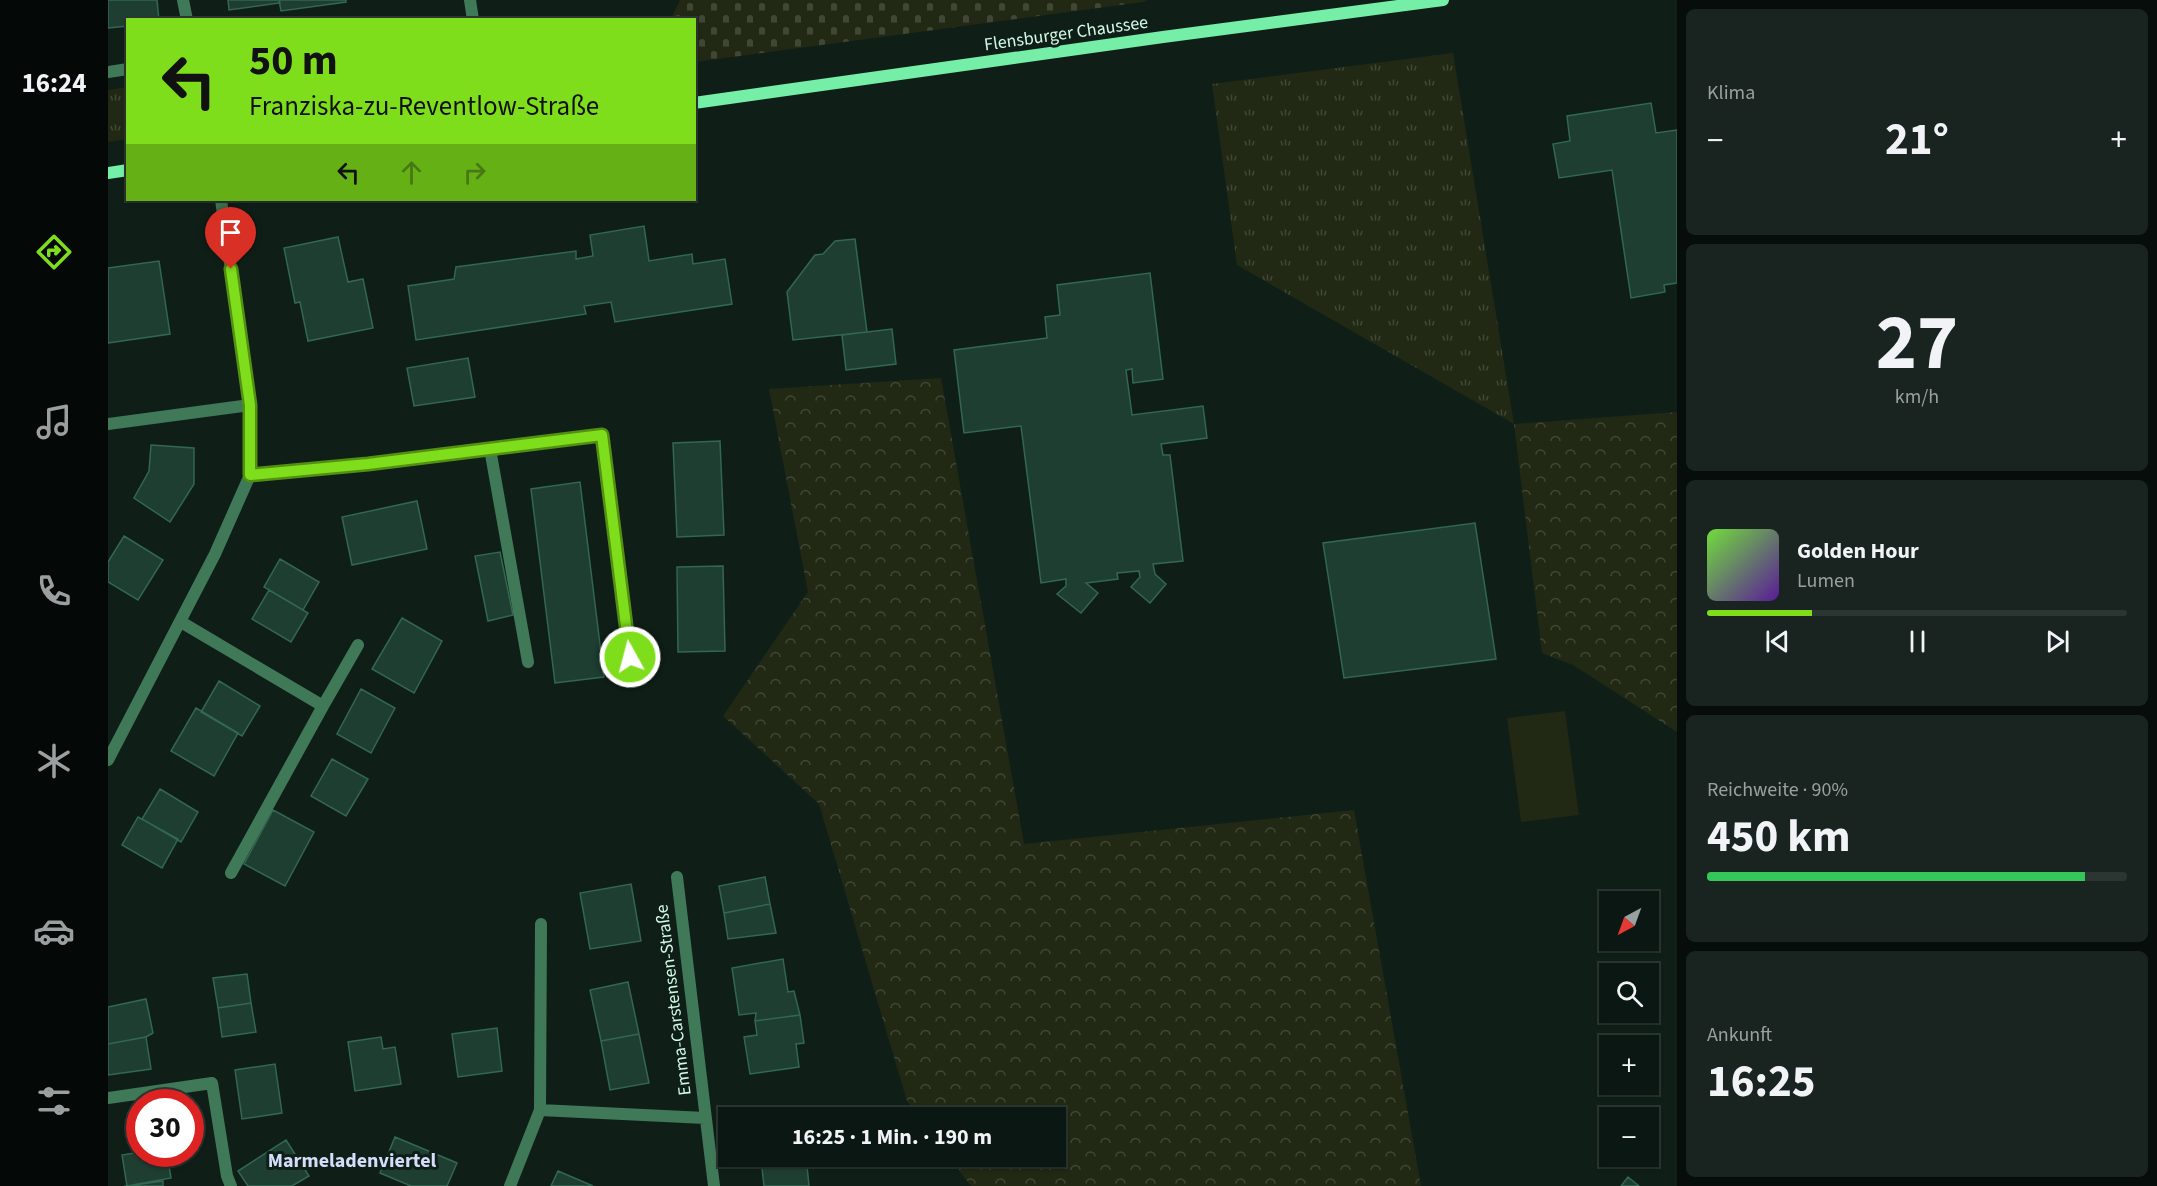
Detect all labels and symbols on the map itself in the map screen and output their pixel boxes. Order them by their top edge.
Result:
street label: Flensburger Chaussee [983,10,1150,57]
pin [205,207,256,269]
position arrow [598,625,662,689]
north arrow [1599,891,1659,951]
street label: Emma-Carstensen-Straße [649,903,698,1097]
speed limit sign: 30 [126,1089,204,1167]
district label: Marmeladenviertel [268,1147,436,1175]

